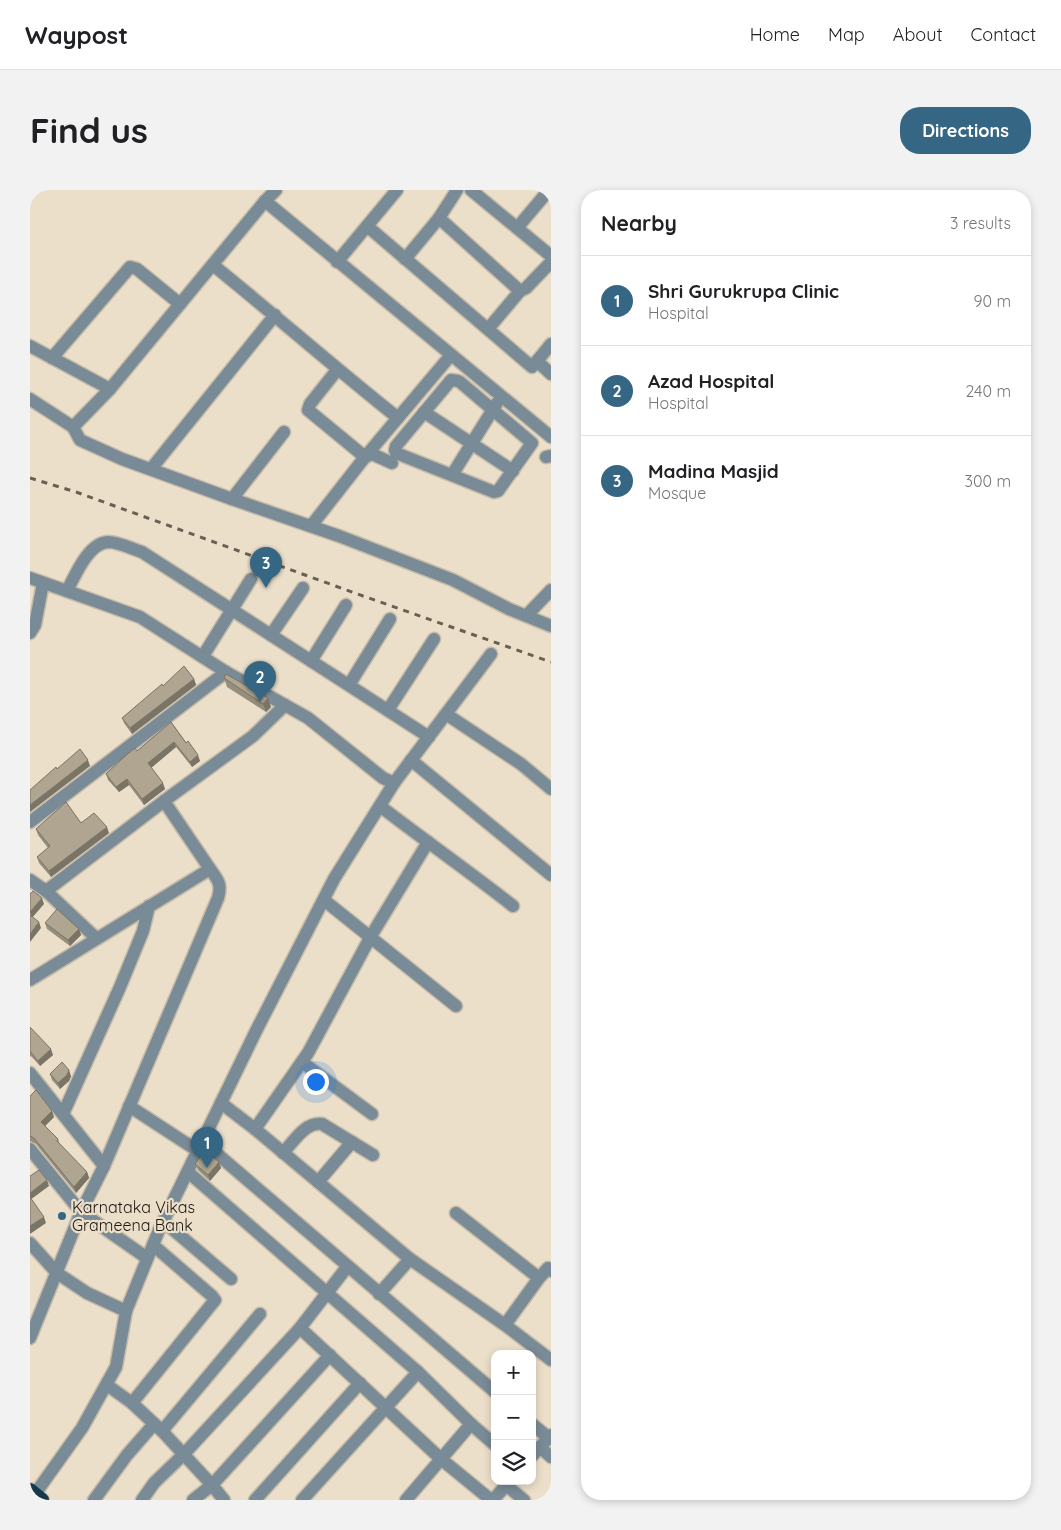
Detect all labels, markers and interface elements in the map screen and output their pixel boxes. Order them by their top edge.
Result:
text: Waypost [25,20,128,50]
text: Home [750,23,800,46]
text: Map [828,23,865,46]
text: About [893,23,943,46]
text: Contact [971,23,1036,46]
button: Directions [900,107,1031,154]
text: Find us [30,108,148,152]
text: Nearby [601,210,677,236]
text: 3 results [950,213,1011,233]
text: Shri Gurukrupa Clinic [648,279,839,303]
text: 1 [614,291,620,311]
text: 90 m [974,291,1011,311]
text: Hospital [648,303,709,323]
text: Azad Hospital [648,369,774,393]
text: 2 [612,381,622,401]
text: 240 m [965,381,1011,401]
text: Hospital [648,393,709,413]
text: Madina Masjid [648,459,779,483]
text: 3 [613,471,621,491]
text: 300 m [965,471,1011,491]
text: Mosque [648,483,706,503]
pin: 3 [250,547,282,588]
pin: 2 [244,661,276,702]
your location [303,1069,329,1095]
pin: 1 [191,1127,223,1168]
place label: Karnataka Vikas Grameena Bank [72,1197,195,1235]
marker: Karnataka Vikas Grameena Bank [56,1210,68,1222]
map controls [491,1350,536,1485]
button: + [491,1350,536,1395]
button: − [491,1395,536,1440]
button: layers [491,1440,536,1485]

